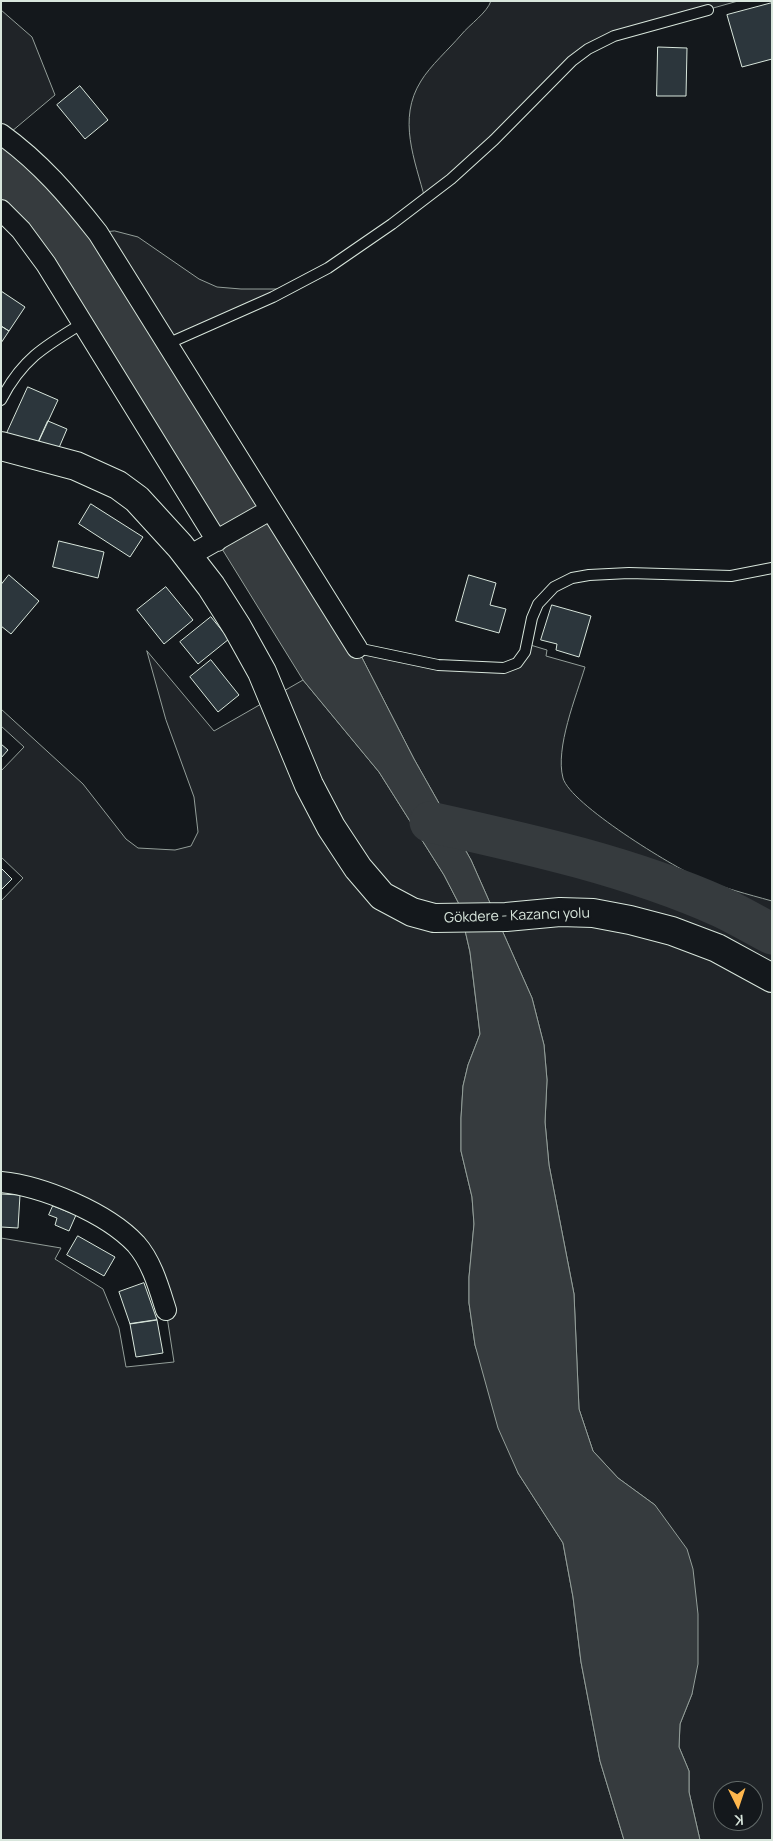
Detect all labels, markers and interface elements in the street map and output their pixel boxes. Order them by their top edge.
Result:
street label: Gökdere - Kazancı yolu [444,905,590,927]
north arrow [713,1781,763,1831]
text: K [734,1811,744,1830]

